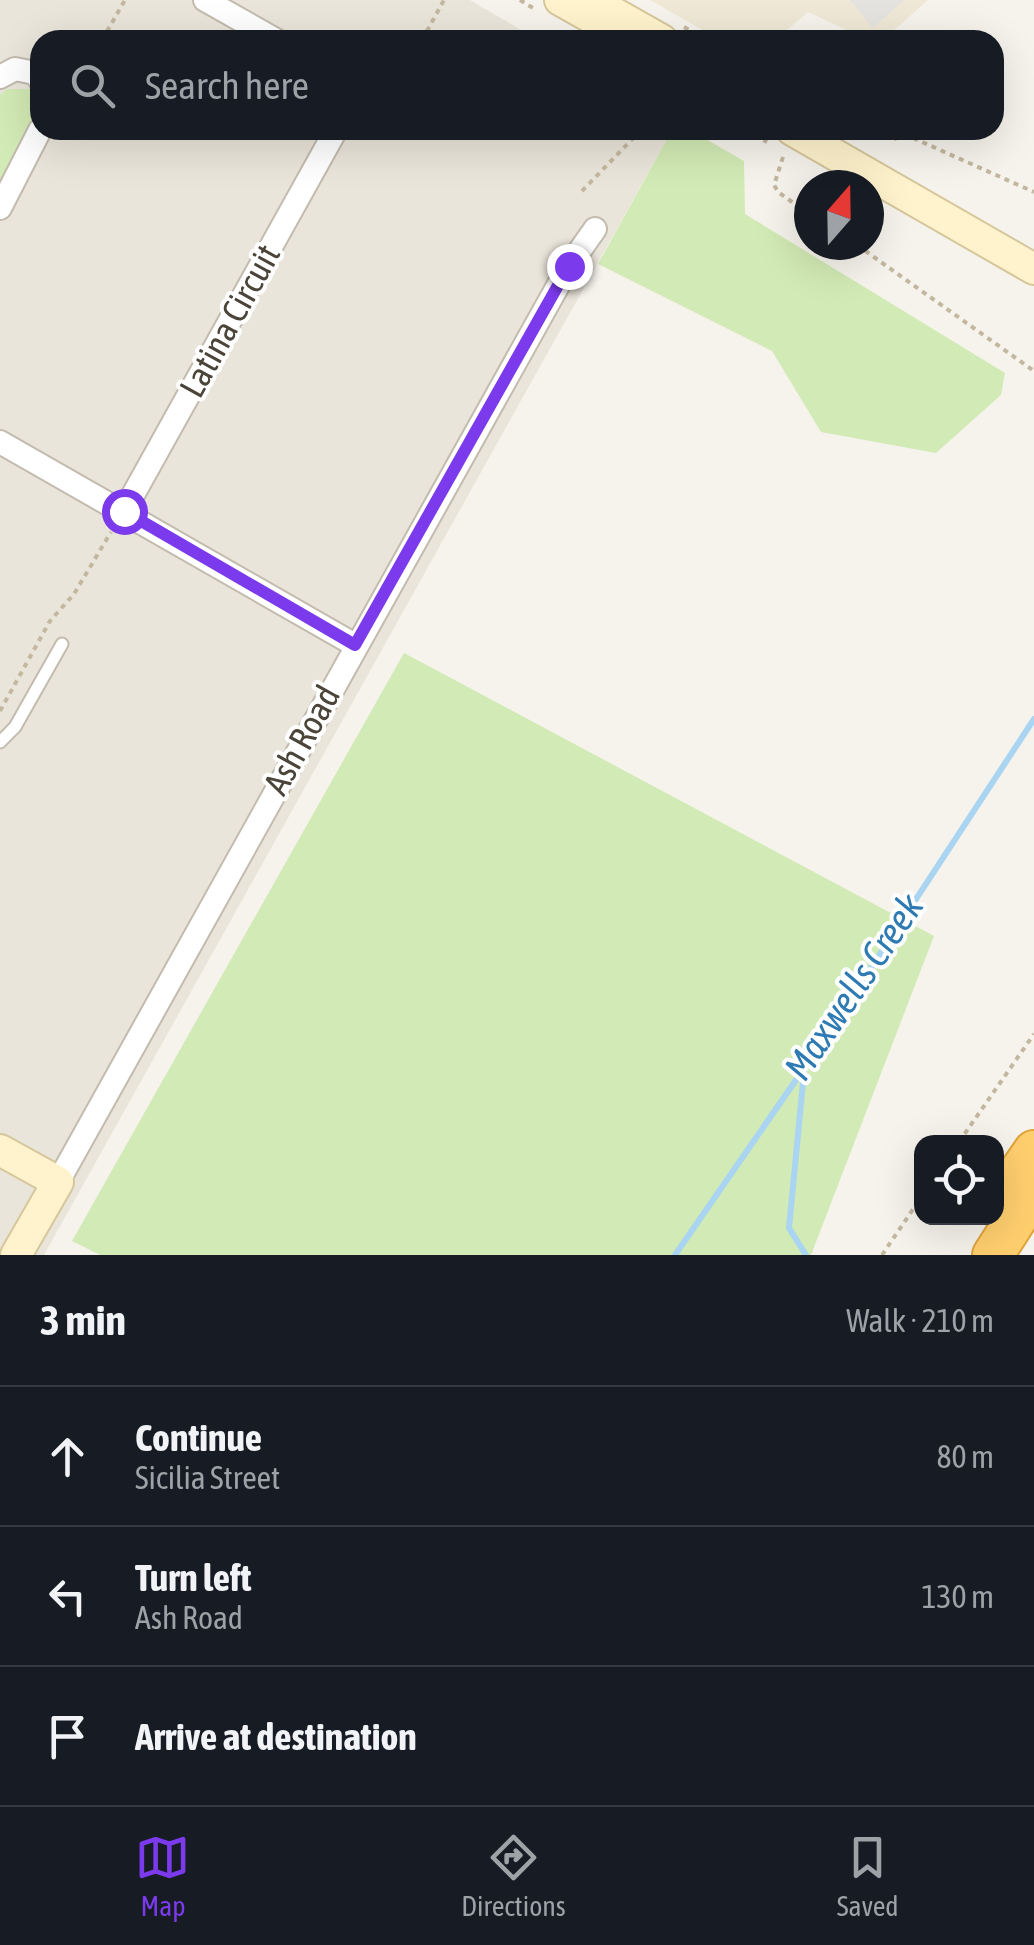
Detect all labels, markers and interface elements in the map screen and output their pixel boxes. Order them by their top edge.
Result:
search box [30,30,1004,140]
icon: search [65,58,120,113]
text: Search here [145,64,309,107]
north arrow [794,170,884,260]
street label: Latina Circuit [171,237,287,404]
route end [547,244,593,290]
route start [102,489,148,535]
street label: Ash Road [255,678,347,801]
water label: Maxwells Creek [776,885,932,1088]
map controls [914,1135,1004,1225]
button: locate [914,1135,1004,1225]
text: 3 min [40,1296,126,1344]
text: Walk · 210 m [846,1302,994,1339]
text: Continue [135,1416,262,1459]
icon: ahead [40,1429,95,1484]
text: 80 m [936,1438,994,1475]
text: Sicilia Street [135,1459,280,1496]
text: Turn left [135,1556,251,1599]
icon: left [40,1569,95,1624]
text: 130 m [921,1578,994,1615]
text: Ash Road [135,1599,243,1636]
icon: arrive [40,1709,95,1764]
text: Arrive at destination [135,1715,417,1758]
tab: Map [135,1830,190,1922]
tab: Directions [461,1830,566,1922]
tab: Saved [837,1830,899,1922]

